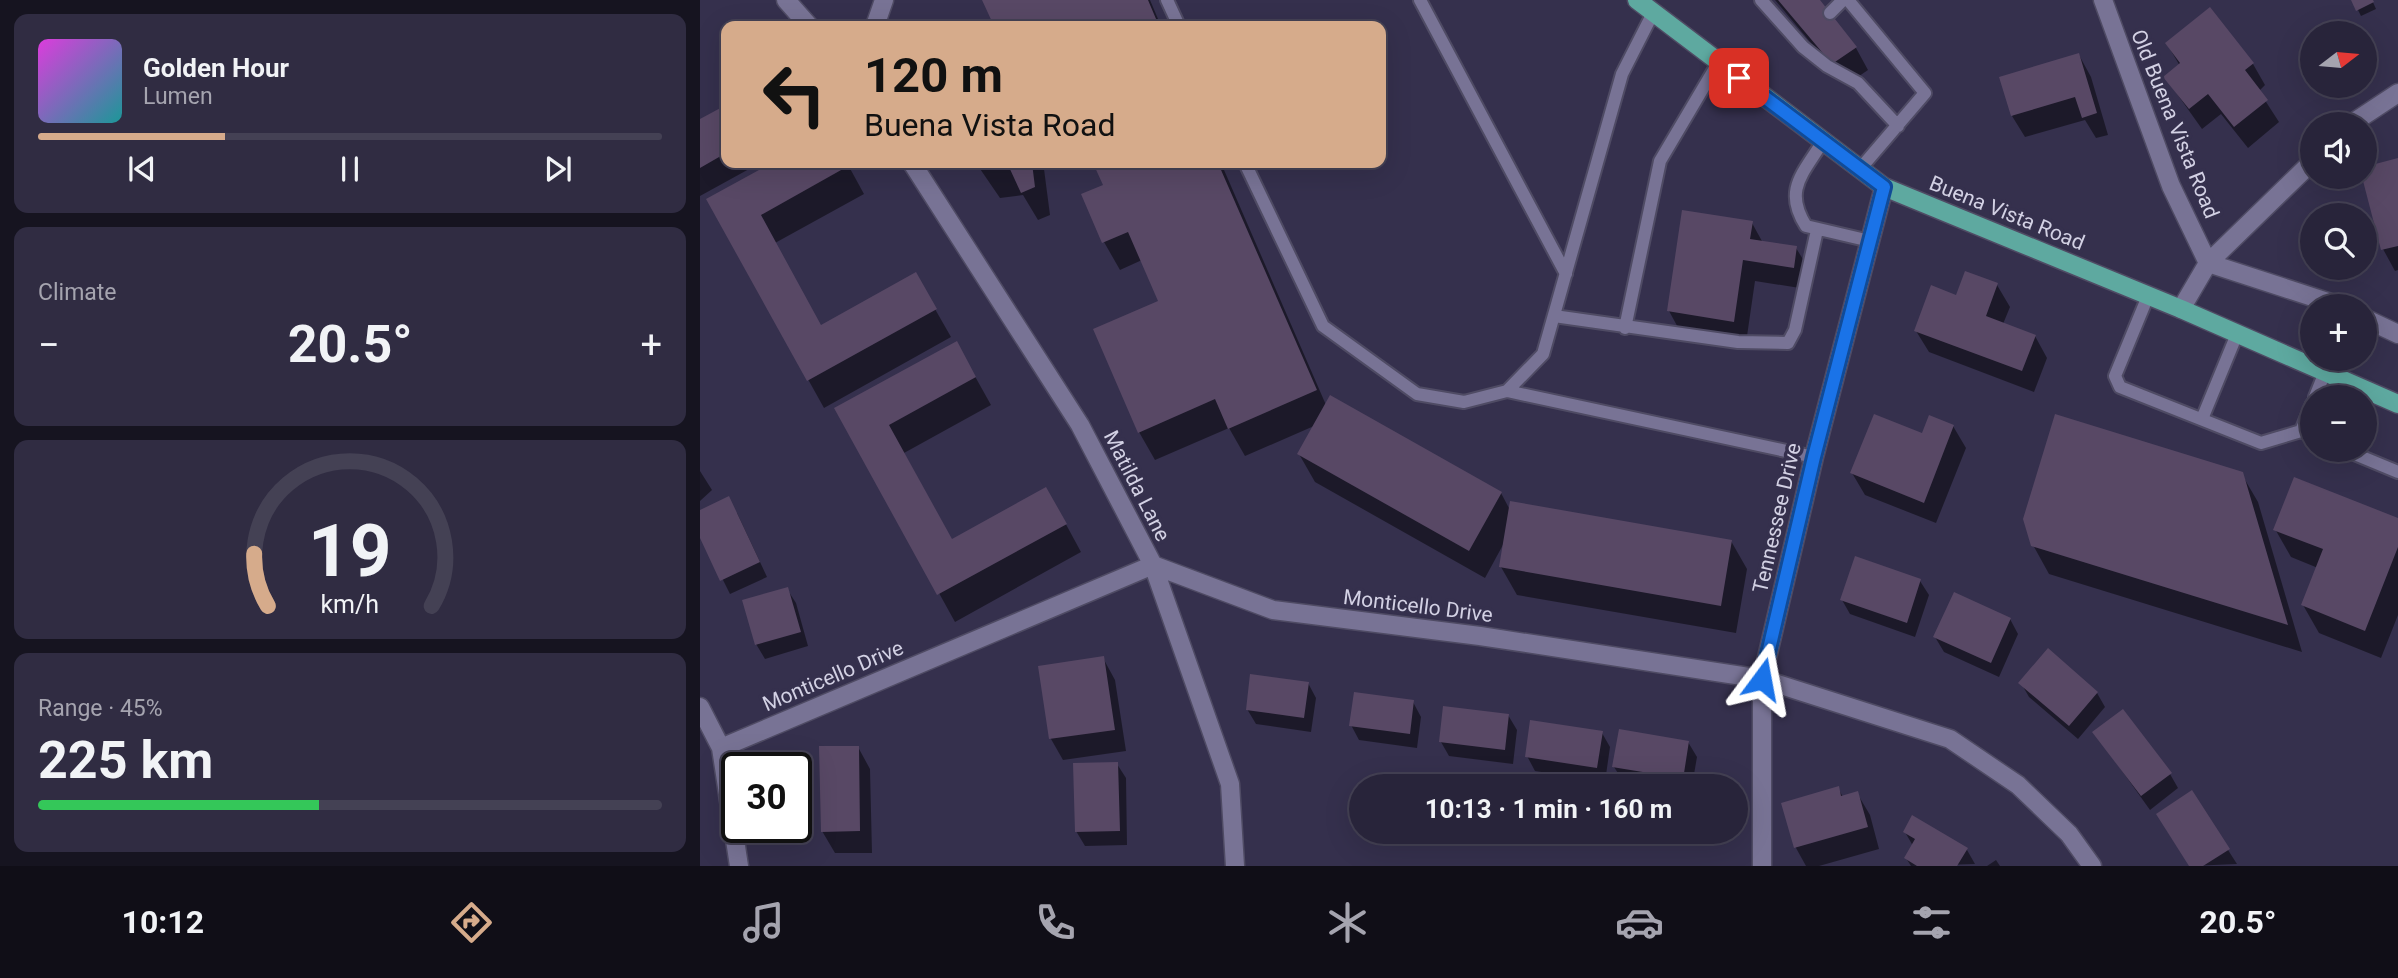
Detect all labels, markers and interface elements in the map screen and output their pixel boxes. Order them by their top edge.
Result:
north arrow [2300,21,2376,98]
map controls [2300,21,2377,462]
street label: Old Buena Vista Road [2126,26,2224,222]
text: 120 m [864,47,1003,104]
pin [1709,48,1769,108]
icon: left [749,49,840,140]
text: Golden Hour [143,53,289,83]
icon: arrive [1720,59,1758,97]
text: Lumen [143,83,213,110]
text: Buena Vista Road [864,106,1115,144]
button: sound [2300,112,2377,189]
icon: previous [123,150,161,188]
icon: pause [331,150,369,188]
icon: next [539,150,577,188]
street label: Buena Vista Road [1926,171,2088,255]
button: search [2300,203,2377,280]
text: Climate [38,279,117,306]
button: + [2300,294,2377,371]
text: 20.5° [288,314,413,375]
text: − [38,323,60,367]
text: + [640,323,662,367]
button: − [2300,385,2377,462]
street label: Matilda Lane [1099,427,1175,545]
street label: Tennessee Drive [1748,441,1806,595]
text: 19 [308,508,392,594]
street label: Monticello Drive [1342,585,1494,627]
text: km/h [321,589,379,618]
street label: Monticello Drive [759,636,907,716]
position arrow [1725,642,1799,716]
text: Range · 45% [38,695,163,722]
text: 225 km [38,730,213,791]
speed limit sign: 30 [721,752,812,843]
text: 10:13 · 1 min · 160 m [1425,794,1672,824]
icon: directions [447,898,496,947]
icon: music [739,898,788,947]
icon: phone [1031,898,1080,947]
icon: climate [1323,898,1372,947]
icon: car [1615,898,1664,947]
icon: filters [1907,898,1956,947]
text: 10:12 [122,903,204,941]
text: 20.5° [2200,903,2276,941]

